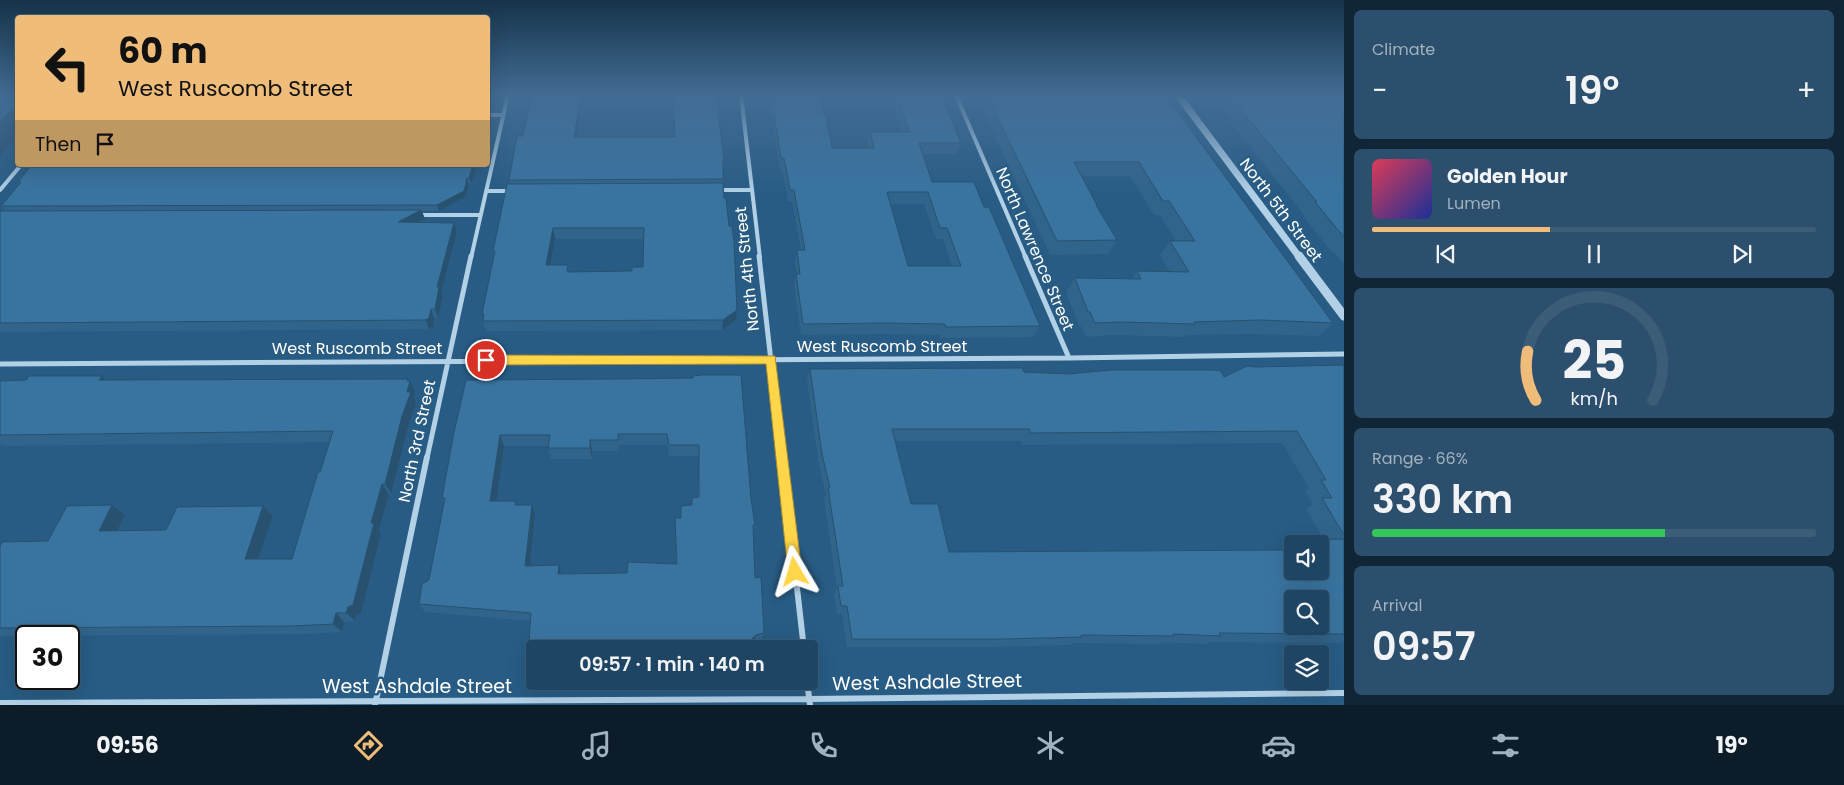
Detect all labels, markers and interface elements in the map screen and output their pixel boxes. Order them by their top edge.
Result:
text: 60 m [118,26,208,75]
icon: left [35,35,100,100]
text: Climate [1372,38,1435,61]
text: 19° [1565,64,1619,117]
text: − [1372,71,1387,110]
text: + [1797,71,1816,110]
text: West Ruscomb Street [118,73,353,104]
icon: arrive [91,130,119,158]
text: Then [35,131,81,158]
street label: North 5th Street [1234,153,1328,267]
text: Golden Hour [1447,163,1568,190]
street label: North Lawrence Street [990,164,1080,334]
text: Lumen [1447,192,1501,215]
street label: North 4th Street [729,205,765,332]
icon: previous [1432,240,1460,268]
icon: pause [1580,240,1608,268]
icon: next [1728,240,1756,268]
text: 25 [1562,324,1626,397]
street label: West Ruscomb Street [797,335,968,358]
street label: West Ruscomb Street [272,337,443,360]
pin [465,339,507,381]
icon: arrive [472,346,500,374]
street label: North 3rd Street [393,377,441,505]
text: km/h [1570,386,1618,411]
text: Range · 66% [1372,447,1468,470]
text: 330 km [1372,473,1513,526]
map controls [1284,535,1329,690]
button: sound [1284,535,1329,580]
position arrow [768,545,820,597]
button: search [1284,590,1329,635]
text: Arrival [1372,594,1422,617]
text: 09:57 [1372,620,1476,673]
speed limit sign: 30 [15,625,80,690]
button: layers [1284,645,1329,690]
text: 09:57 · 1 min · 140 m [579,651,765,678]
street label: West Ashdale Street [832,667,1022,697]
street label: West Ashdale Street [322,673,512,700]
icon: directions [351,728,386,763]
icon: music [579,728,614,763]
icon: phone [806,728,841,763]
icon: climate [1033,728,1068,763]
icon: car [1261,728,1296,763]
icon: filters [1488,728,1523,763]
text: 09:56 [96,730,159,761]
text: 19° [1716,730,1748,761]

